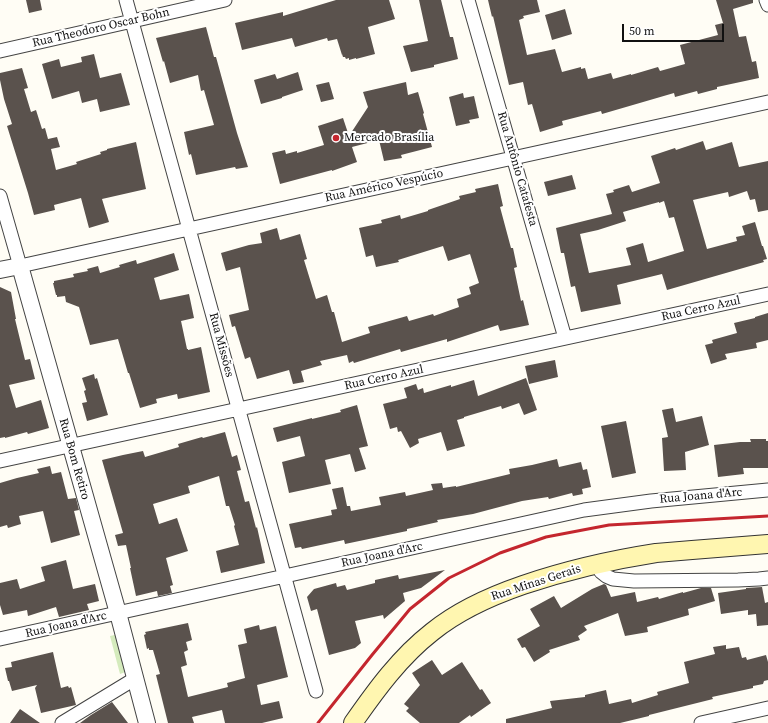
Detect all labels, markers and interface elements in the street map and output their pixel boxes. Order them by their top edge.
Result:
street label: Rua Theodoro Oscar Bohn [31,5,171,51]
scale bar [624,16,726,42]
text: 50 m [629,23,655,39]
street label: Rua Antônio Catafesta [494,110,540,228]
place label: Mercado Brasília [344,131,434,145]
marker: Mercado Brasília [331,133,341,143]
street label: Rua Américo Vespúcio [324,166,444,206]
street label: Rua Cerro Azul [660,294,742,324]
street label: Rua Missões [205,311,237,379]
street label: Rua Cerro Azul [343,363,425,393]
street label: Rua Bom Retiro [55,417,93,501]
street label: Rua Joana d'Arc [659,485,743,507]
street label: Rua Joana d'Arc [340,539,424,571]
street label: Rua Minas Gerais [489,562,583,604]
street label: Rua Joana d'Arc [24,609,108,641]

